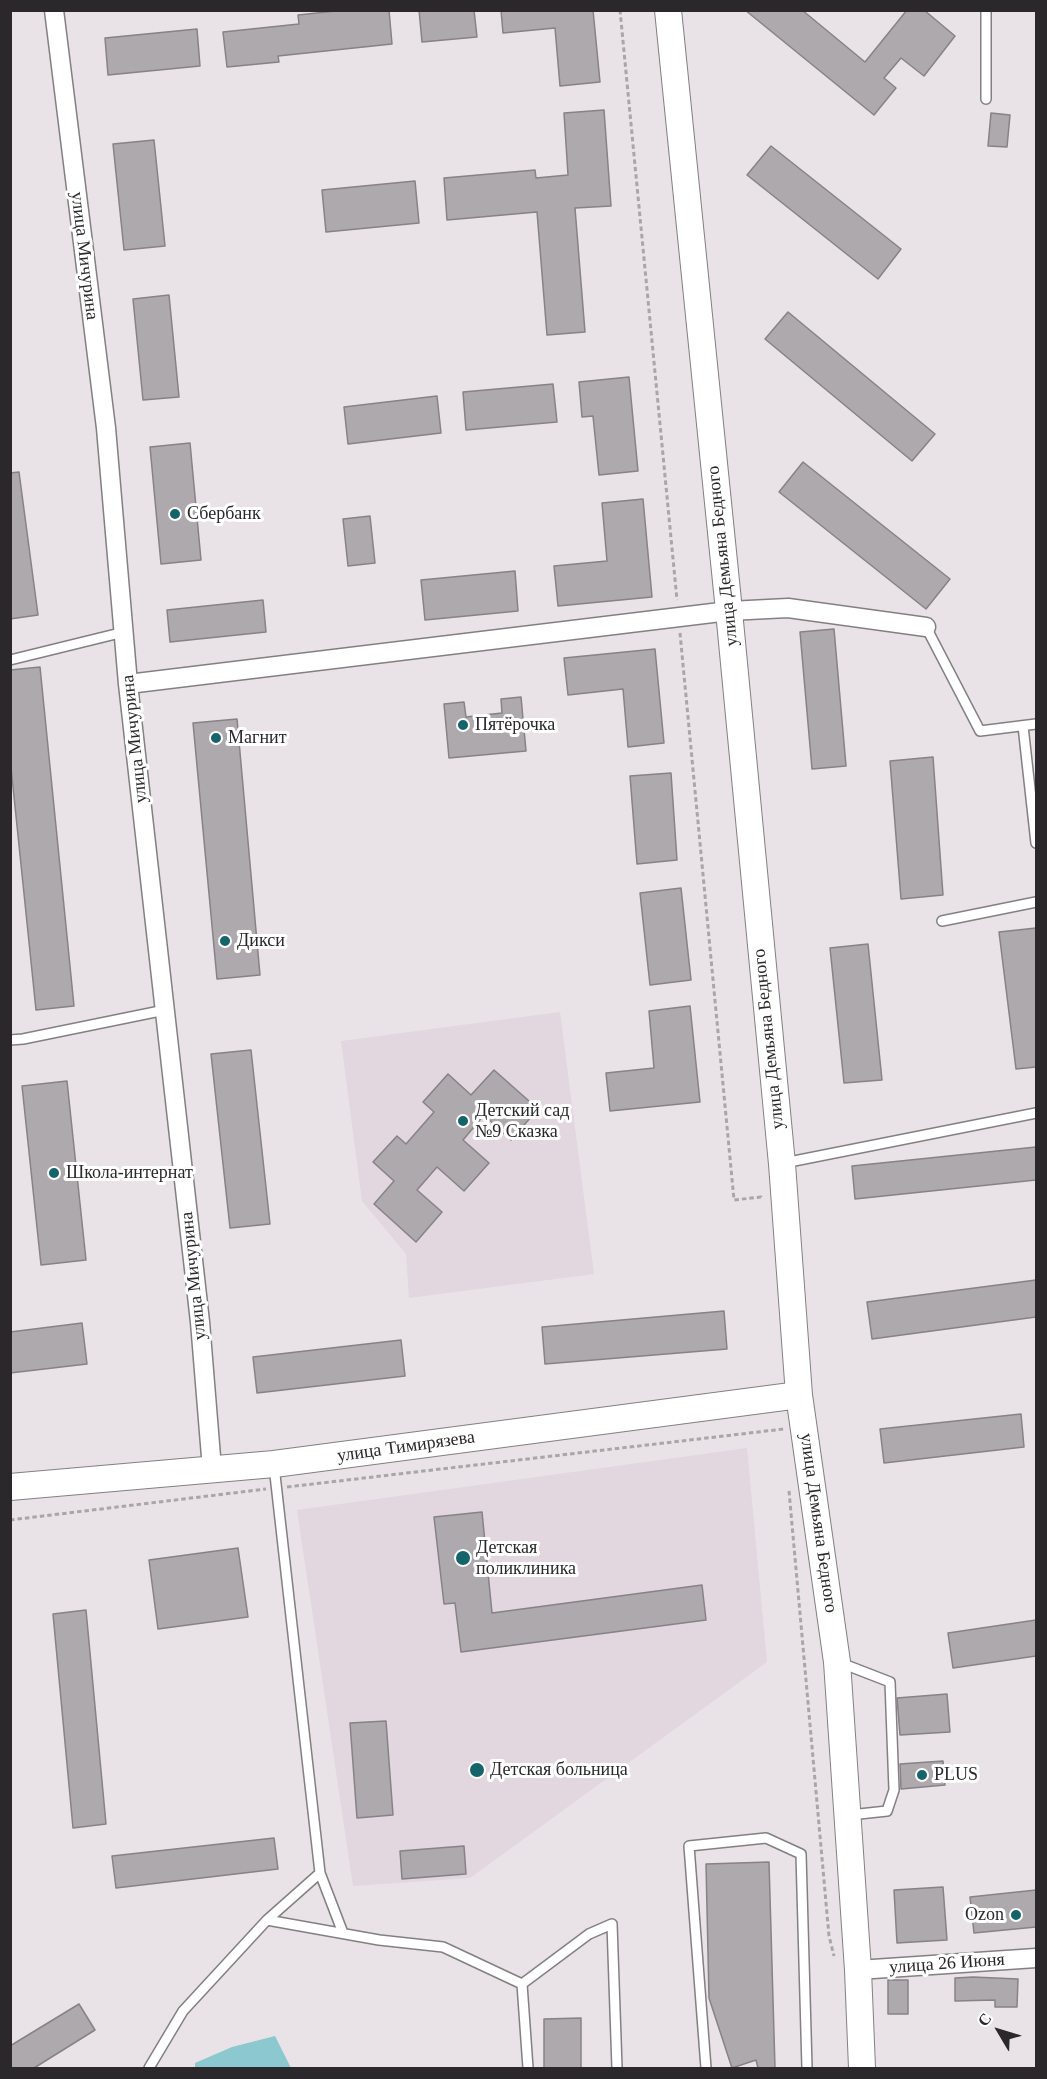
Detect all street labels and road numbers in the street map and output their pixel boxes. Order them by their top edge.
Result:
street label: улица Мичурина [65,191,103,321]
street label: улица Демьяна Бедного [703,465,743,647]
street label: улица Мичурина [118,674,152,804]
street label: улица Демьяна Бедного [749,948,789,1130]
street label: улица Мичурина [177,1211,211,1341]
street label: улица Тимирязева [336,1427,476,1467]
street label: улица Демьяна Бедного [795,1432,841,1614]
street label: улица 26 Июня [888,1949,1006,1979]

